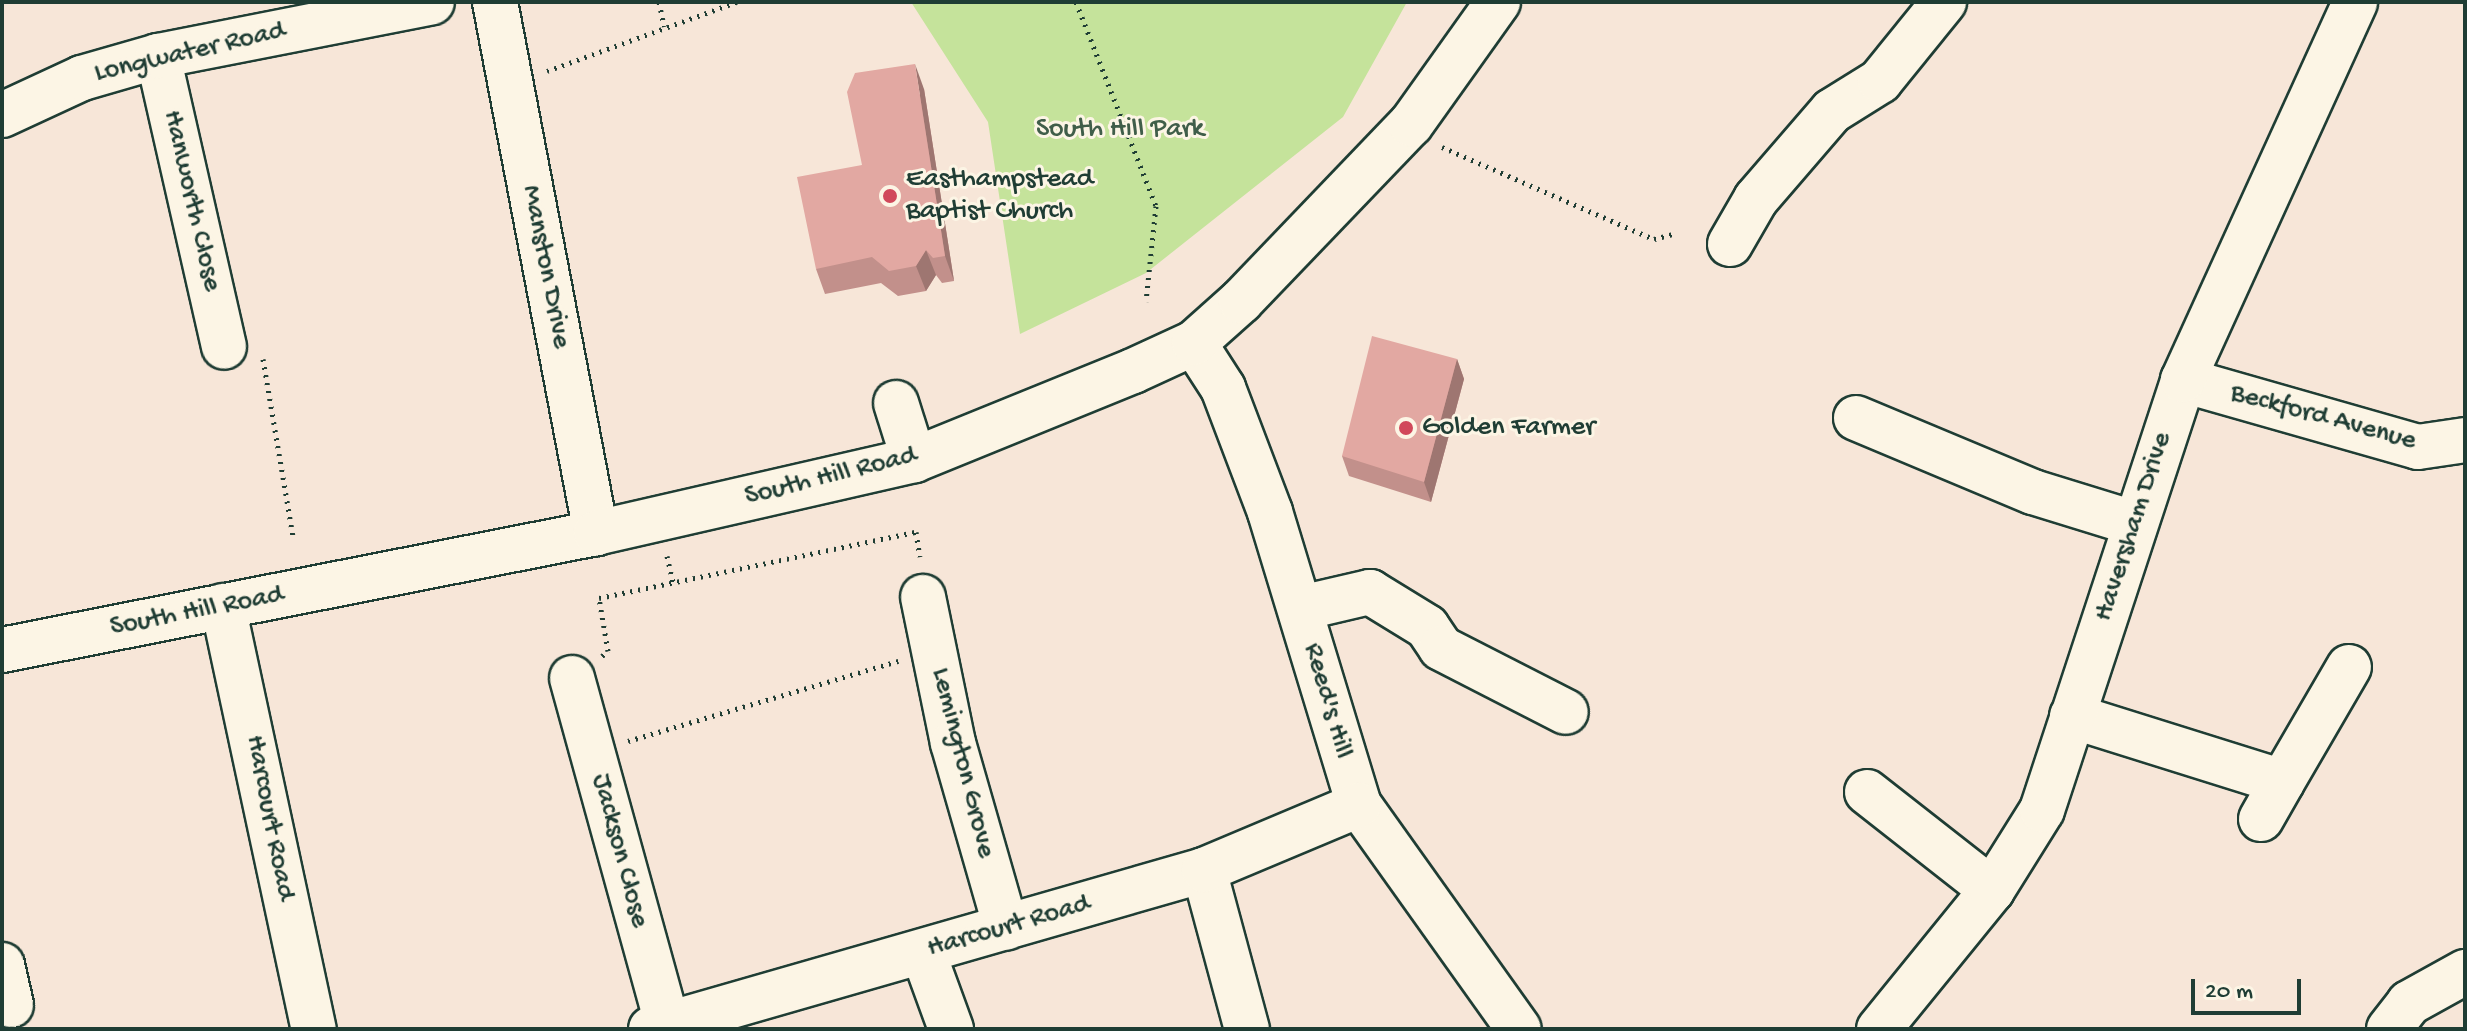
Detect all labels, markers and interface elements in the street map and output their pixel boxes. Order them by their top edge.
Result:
street label: Longwater Road [91,15,289,91]
street label: Hanworth Close [154,107,228,295]
park label: South Hill Park [1036,113,1204,147]
place label: Easthampstead Baptist Church [906,163,1093,229]
street label: Manston Drive [513,183,577,351]
marker: Easthampstead Baptist Church [881,187,899,205]
street label: Beckford Avenue [2226,377,2420,459]
place label: Golden Farmer [1422,411,1595,445]
marker: Golden Farmer [1397,419,1415,437]
street label: Haversham Drive [2088,428,2180,626]
street label: South Hill Road [742,439,920,515]
street label: South Hill Road [107,579,287,645]
street label: Reed's Hill [1295,639,1359,763]
street label: Lemington Grove [922,664,1002,862]
street label: Harcourt Road [237,732,301,904]
street label: Jackson Close [582,770,656,932]
street label: Harcourt Road [924,888,1094,966]
scale bar [2195,963,2305,1013]
text: 20 m [2205,978,2253,1007]

